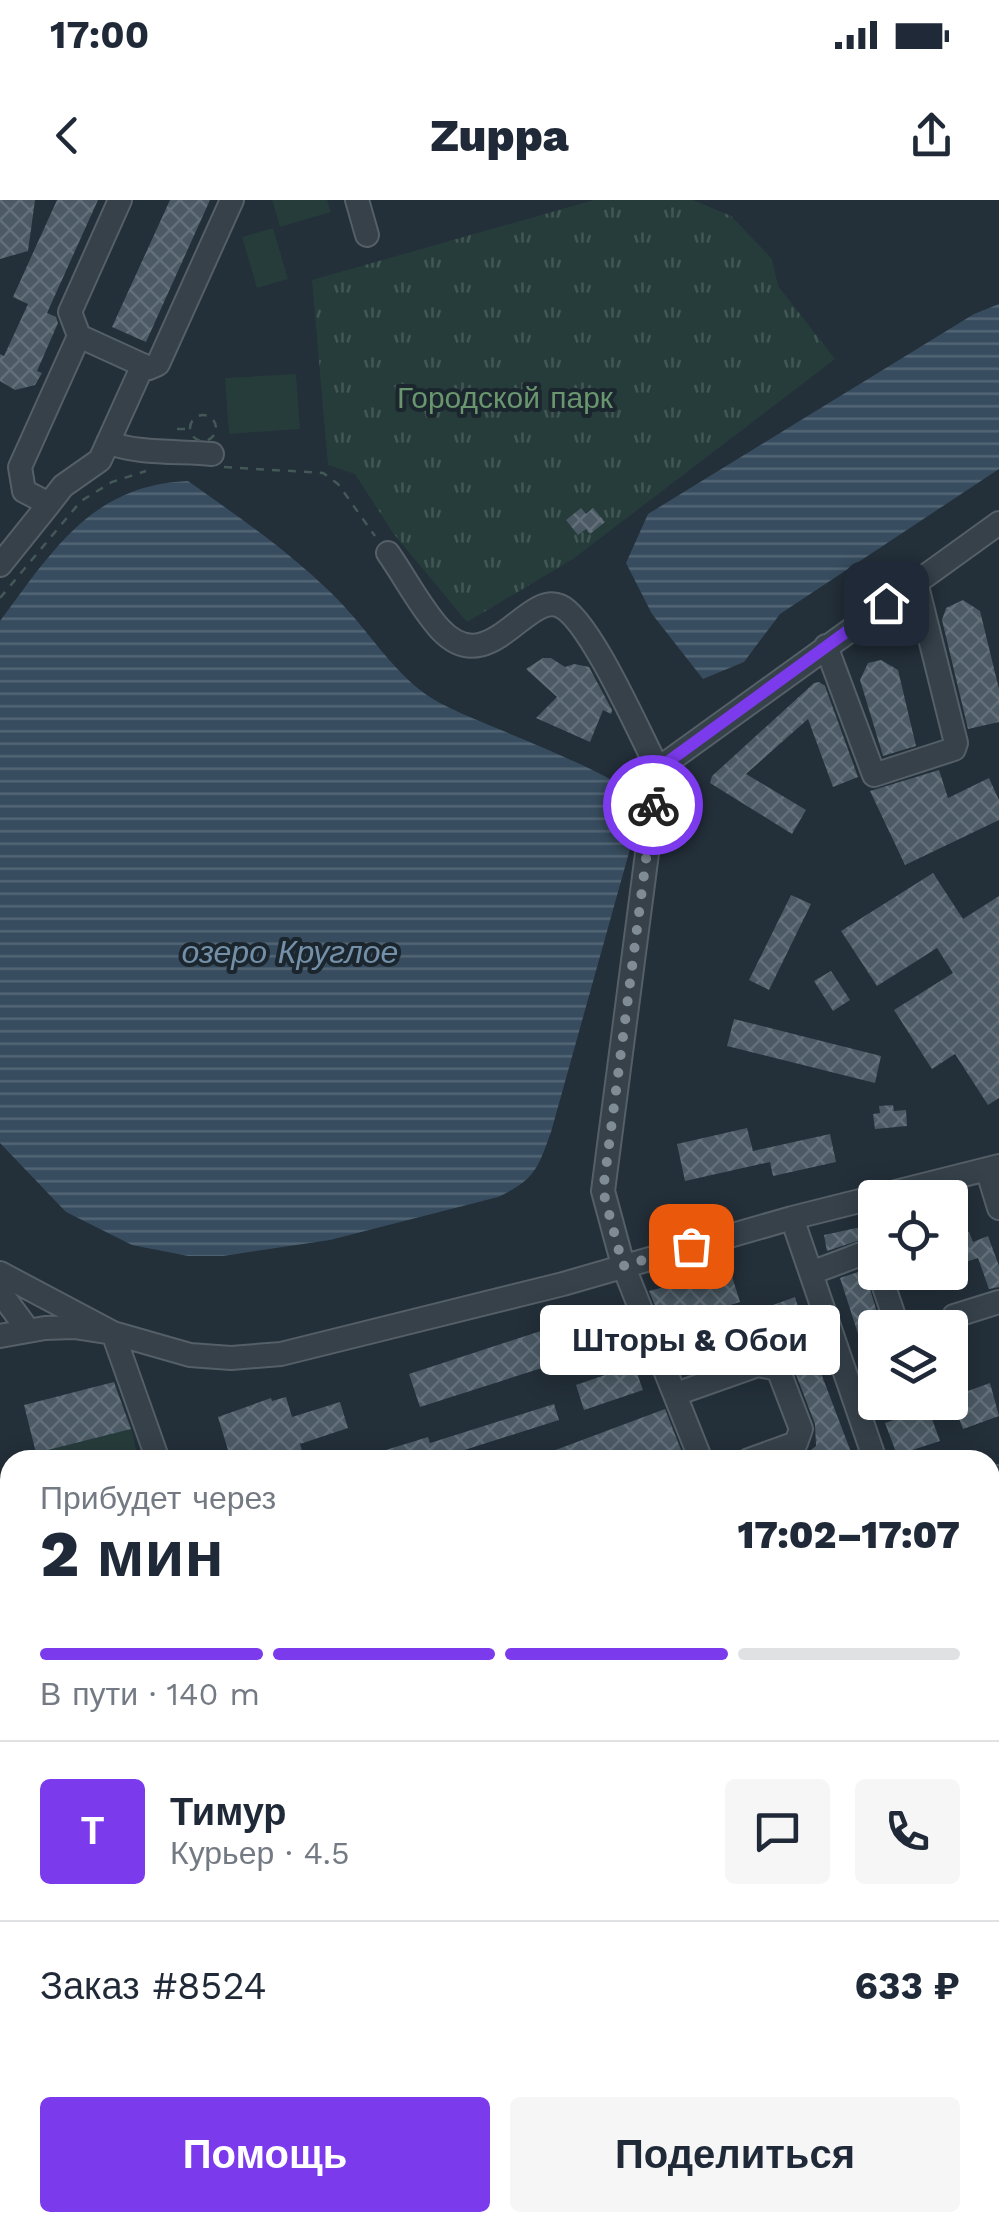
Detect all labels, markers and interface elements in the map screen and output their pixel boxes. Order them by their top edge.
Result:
text: 17:00 [50,13,149,57]
icon: back [40,108,95,163]
icon: share [904,108,959,163]
text: Zuppa [430,109,569,162]
park label: Городской парк [397,380,614,415]
pin [844,561,929,646]
icon: home [859,576,914,631]
courier [603,755,703,855]
icon: bike [626,778,681,833]
water label: озеро Круглое [182,933,398,971]
map controls [858,1180,968,1420]
button: locate [858,1180,968,1290]
pin [649,1204,734,1289]
icon: bag [664,1219,719,1274]
callout: Шторы & Обои [541,1306,841,1376]
button: layers [858,1310,968,1420]
text: Шторы & Обои [572,1321,808,1359]
text: Прибудет через [40,1479,276,1517]
text: 17:02–17:07 [737,1513,960,1557]
text: 2 мин [40,1516,224,1592]
text: В пути · 140 m [40,1675,260,1713]
button: chat [725,1779,830,1884]
button: phone [855,1779,960,1884]
text: Тимур [170,1790,287,1834]
text: Т [81,1809,104,1853]
text: Курьер · 4.5 [170,1834,350,1872]
text: Заказ #8524 [40,1964,267,2008]
text: 633 ₽ [855,1964,960,2008]
button: Помощь [40,2097,490,2212]
button: Поделиться [510,2097,960,2212]

